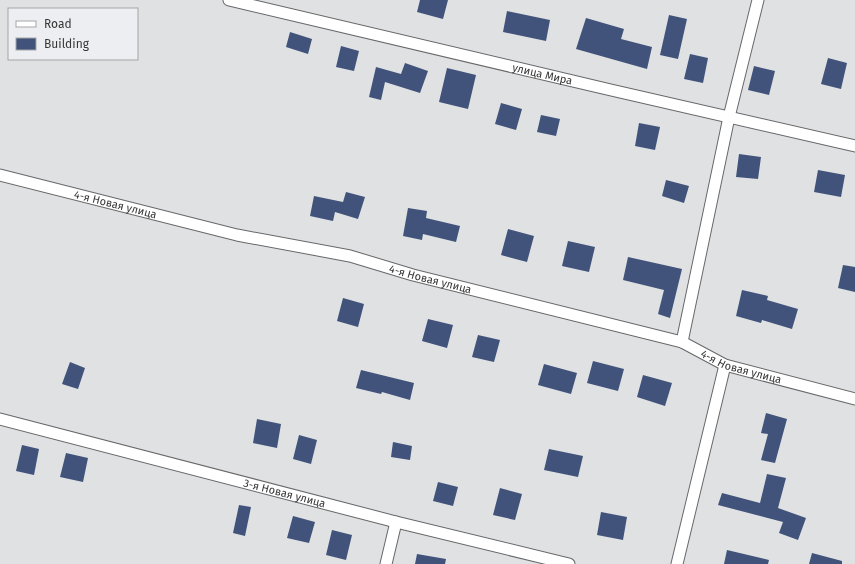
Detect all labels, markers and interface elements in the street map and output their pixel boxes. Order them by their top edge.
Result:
legend [8,8,138,60]
text: Road [44,17,72,31]
text: Building [44,37,90,51]
street label: улица Мира [511,61,574,88]
street label: 4-я Новая улица [73,188,158,221]
street label: 4-я Новая улица [387,262,473,296]
street label: 4-я Новая улица [698,347,783,387]
street label: 3-я Новая улица [242,477,327,510]

